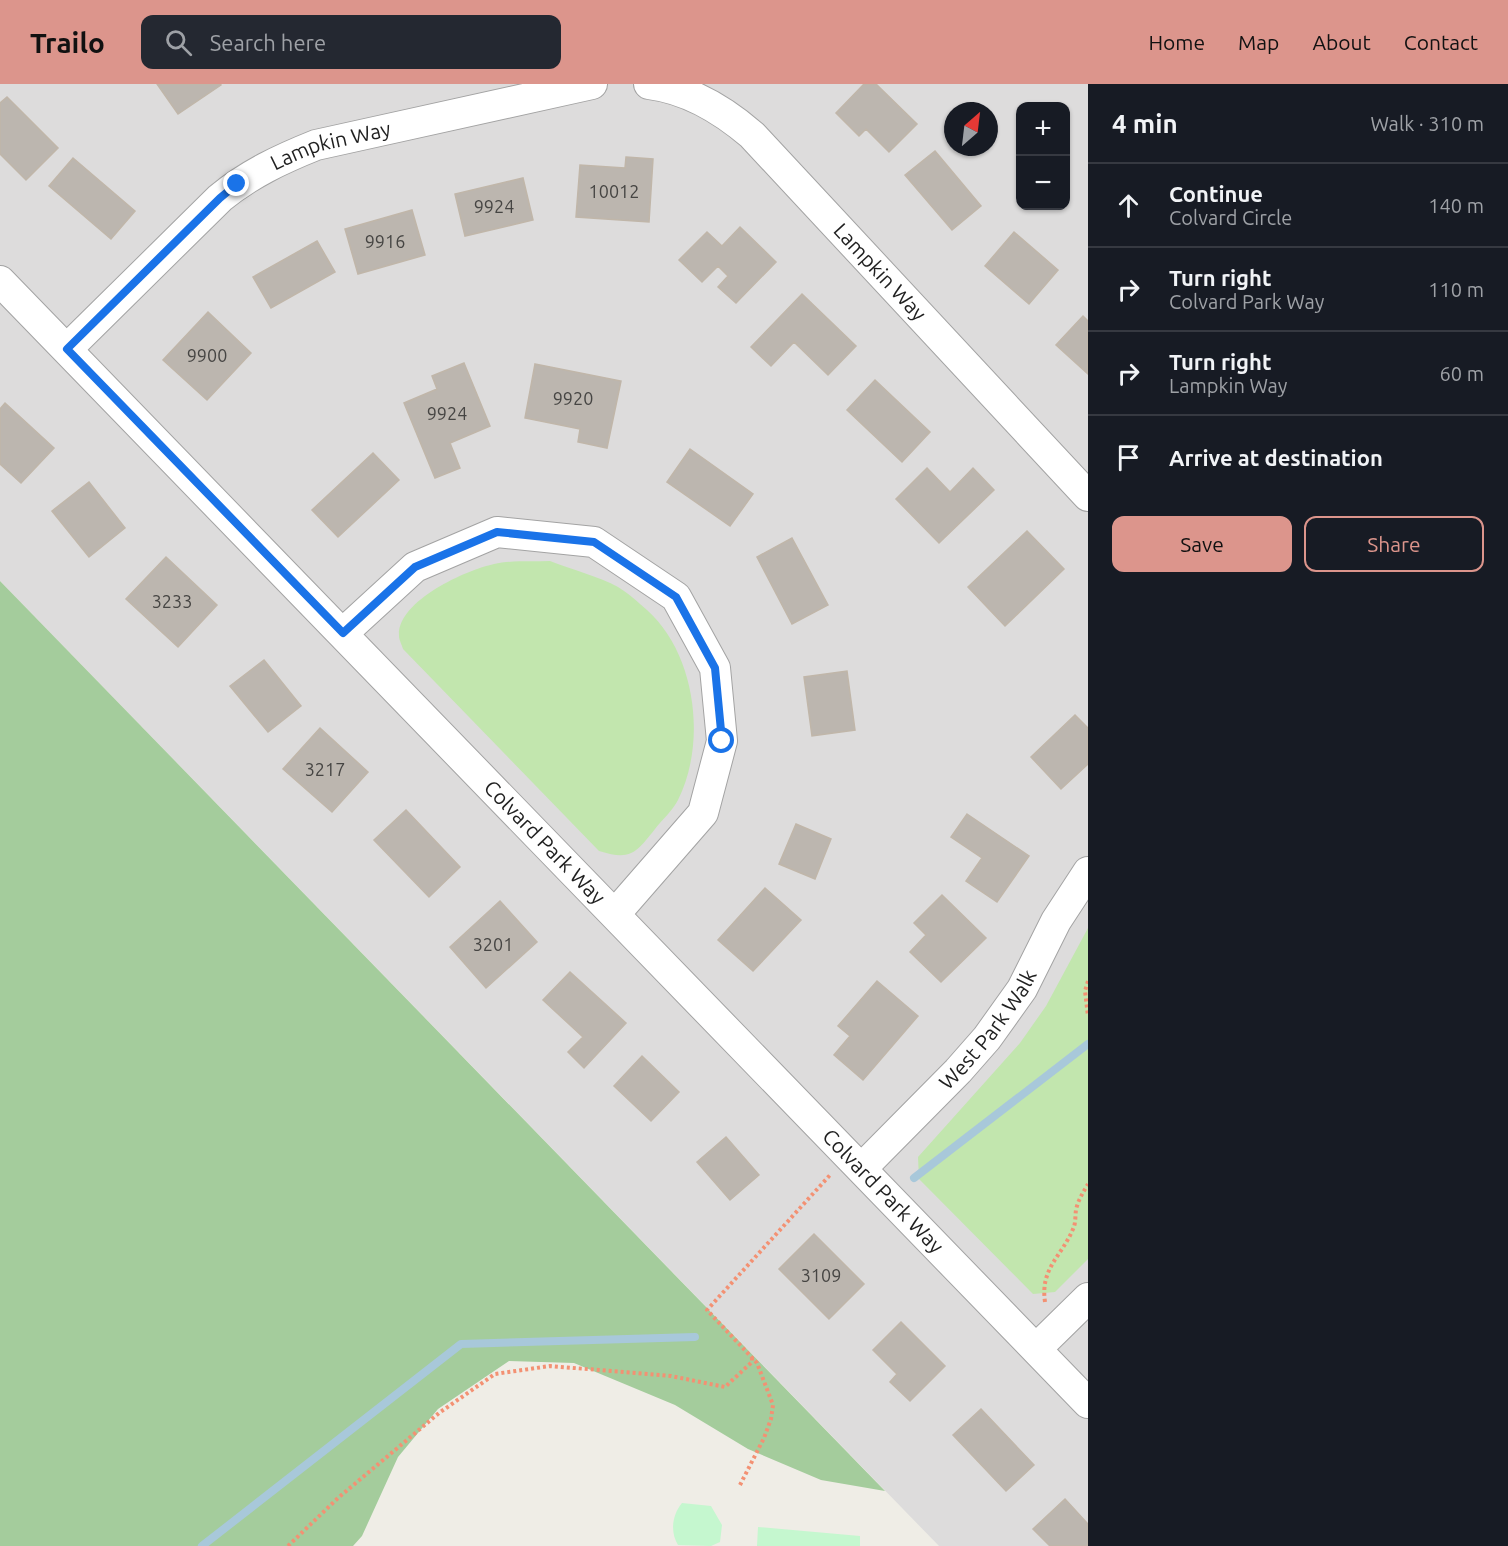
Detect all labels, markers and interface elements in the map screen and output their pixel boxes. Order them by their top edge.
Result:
search box [141,15,561,69]
icon: search [162,26,195,59]
text: Trailo [30,27,105,58]
text: Search here [210,30,326,55]
text: Home [1148,30,1205,54]
text: Map [1238,30,1279,54]
text: About [1312,30,1371,54]
text: Contact [1404,30,1478,54]
north arrow [944,102,998,156]
map controls [1016,102,1070,210]
button: + [1016,102,1070,156]
text: 4 min [1112,109,1178,138]
text: Walk · 310 m [1371,112,1484,135]
street label: Lampkin Way [266,116,393,174]
button: − [1016,156,1070,210]
route end [223,170,249,196]
house number: 10012 [589,181,639,201]
text: Continue [1169,181,1263,206]
icon: ahead [1112,189,1145,222]
text: 140 m [1428,194,1484,217]
house number: 9924 [474,196,514,216]
text: Colvard Circle [1169,206,1292,229]
street label: Lampkin Way [829,218,932,325]
house number: 9916 [365,231,405,251]
text: Turn right [1169,265,1271,290]
icon: right [1112,273,1145,306]
text: 110 m [1428,278,1484,301]
text: Colvard Park Way [1169,290,1324,313]
house number: 9900 [187,345,227,365]
text: Turn right [1169,349,1271,374]
icon: right [1112,357,1145,390]
text: 60 m [1440,362,1484,385]
text: Lampkin Way [1169,374,1287,397]
house number: 9920 [553,388,593,408]
house number: 9924 [427,403,467,423]
icon: arrive [1112,441,1145,474]
text: Arrive at destination [1169,445,1383,470]
button: Save [1112,516,1292,572]
button: Share [1304,516,1484,572]
house number: 3233 [152,591,192,611]
route start [708,727,734,753]
house number: 3217 [305,759,345,779]
street label: Colvard Park Way [480,775,611,909]
house number: 3201 [473,934,513,954]
street label: West Park Walk [934,965,1041,1094]
street label: Colvard Park Way [818,1124,949,1258]
house number: 3109 [801,1265,841,1285]

